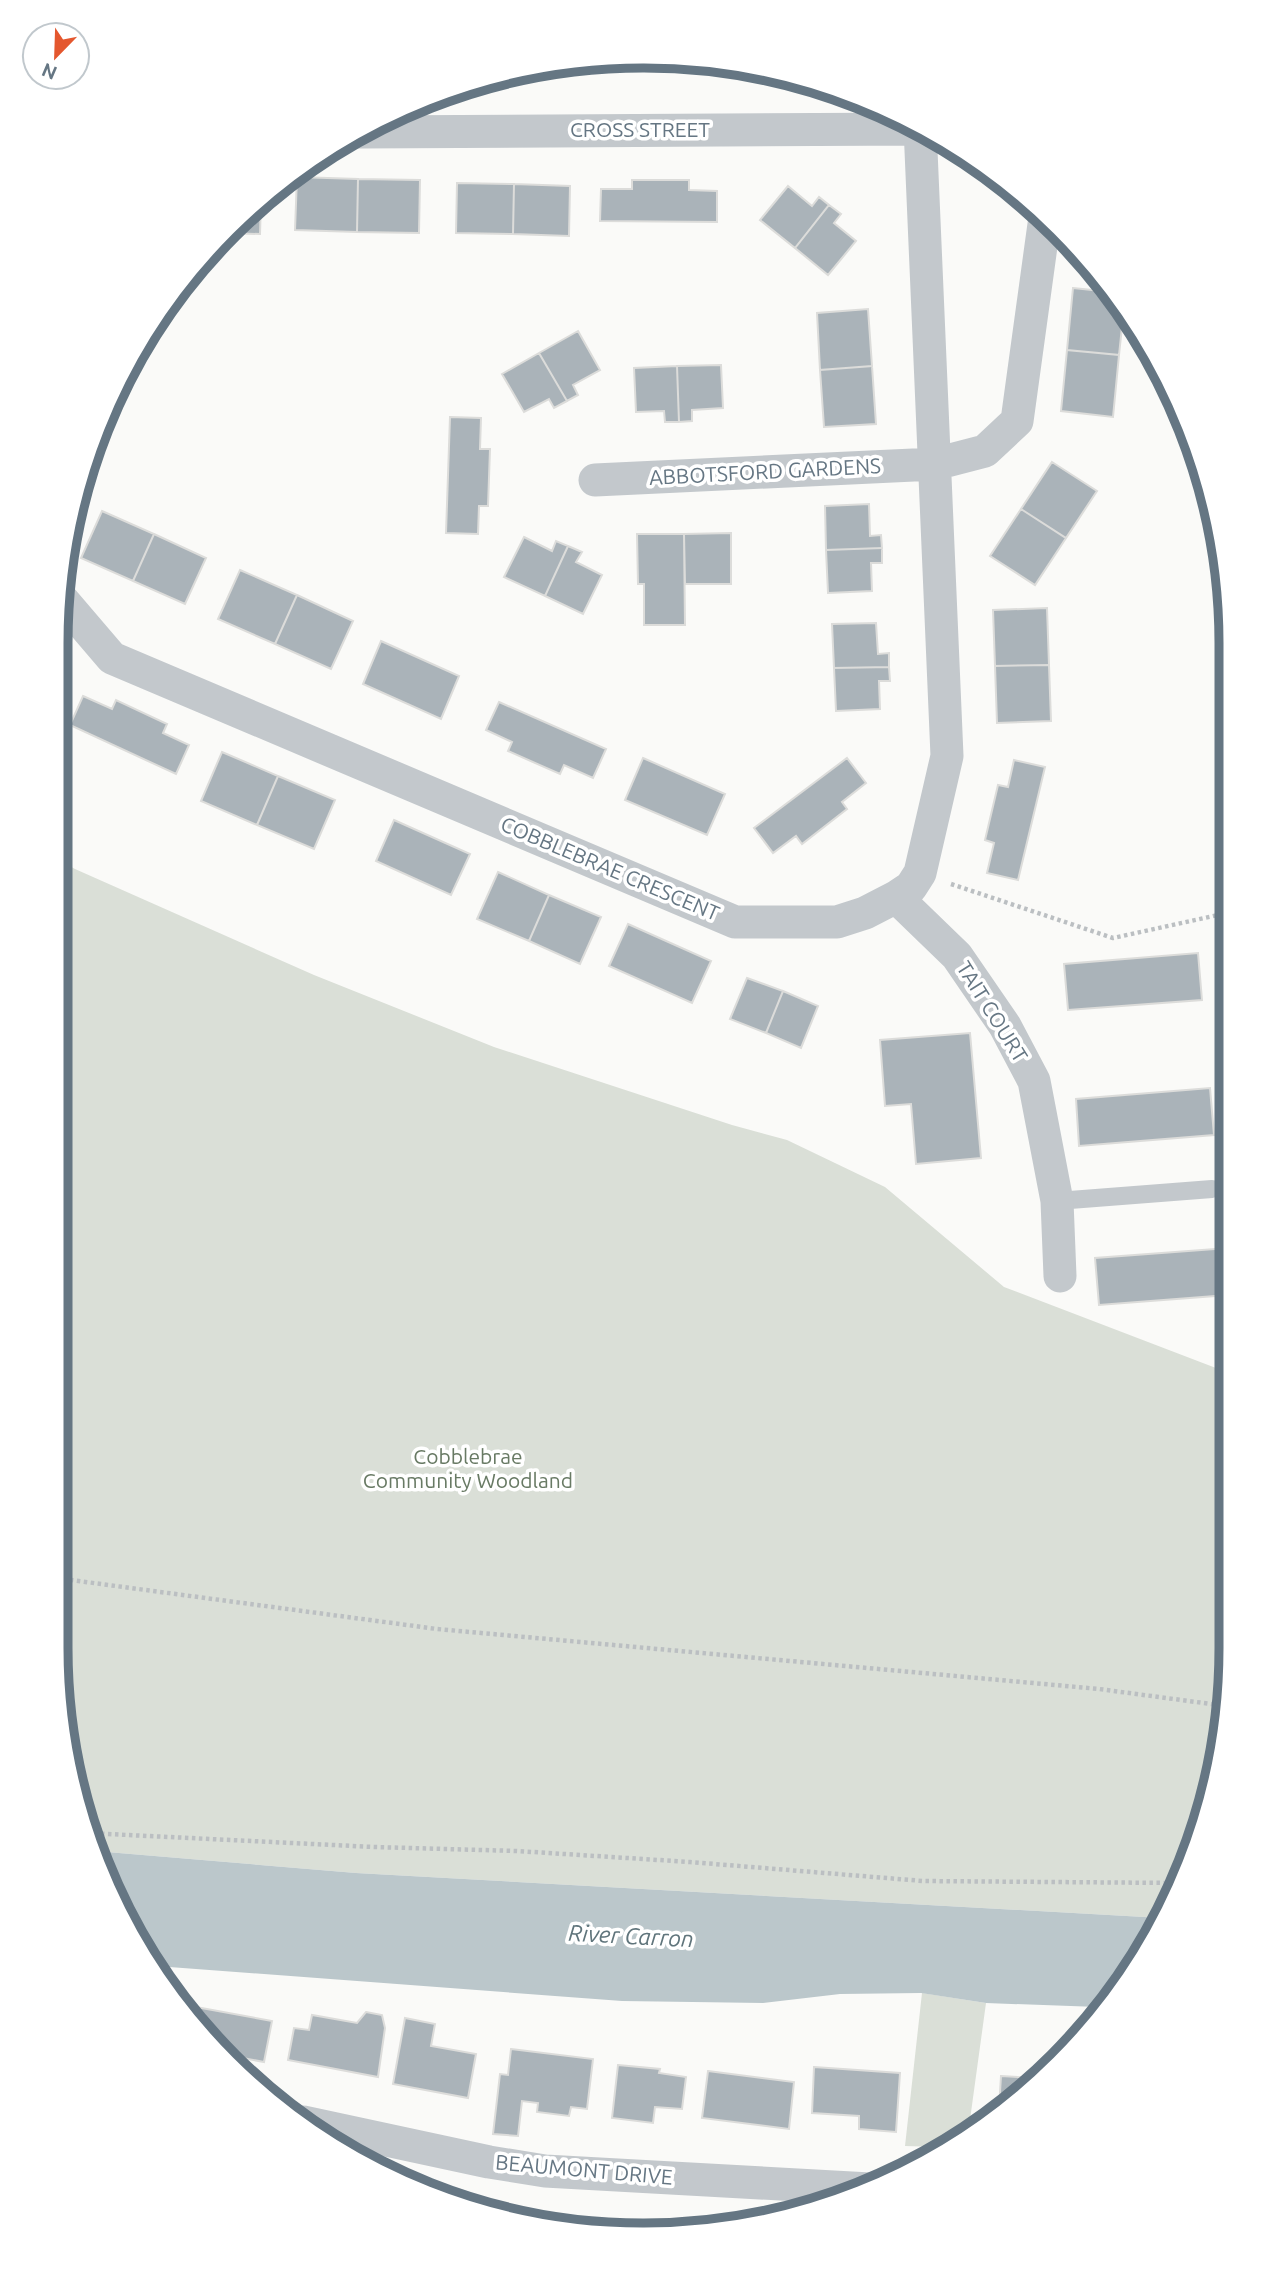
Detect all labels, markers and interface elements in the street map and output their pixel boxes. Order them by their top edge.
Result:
north arrow [21,21,91,91]
text: N [39,59,60,85]
street label: CROSS STREET [570,117,710,141]
street label: ABBOTSFORD GARDENS [648,453,882,489]
street label: COBBLEBRAE CRESCENT [497,811,724,925]
street label: TAIT COURT [952,957,1033,1066]
park label: Cobblebrae Community Woodland [363,1444,573,1492]
water label: River Carron [568,1920,694,1951]
street label: BEAUMONT DRIVE [494,2149,674,2189]

